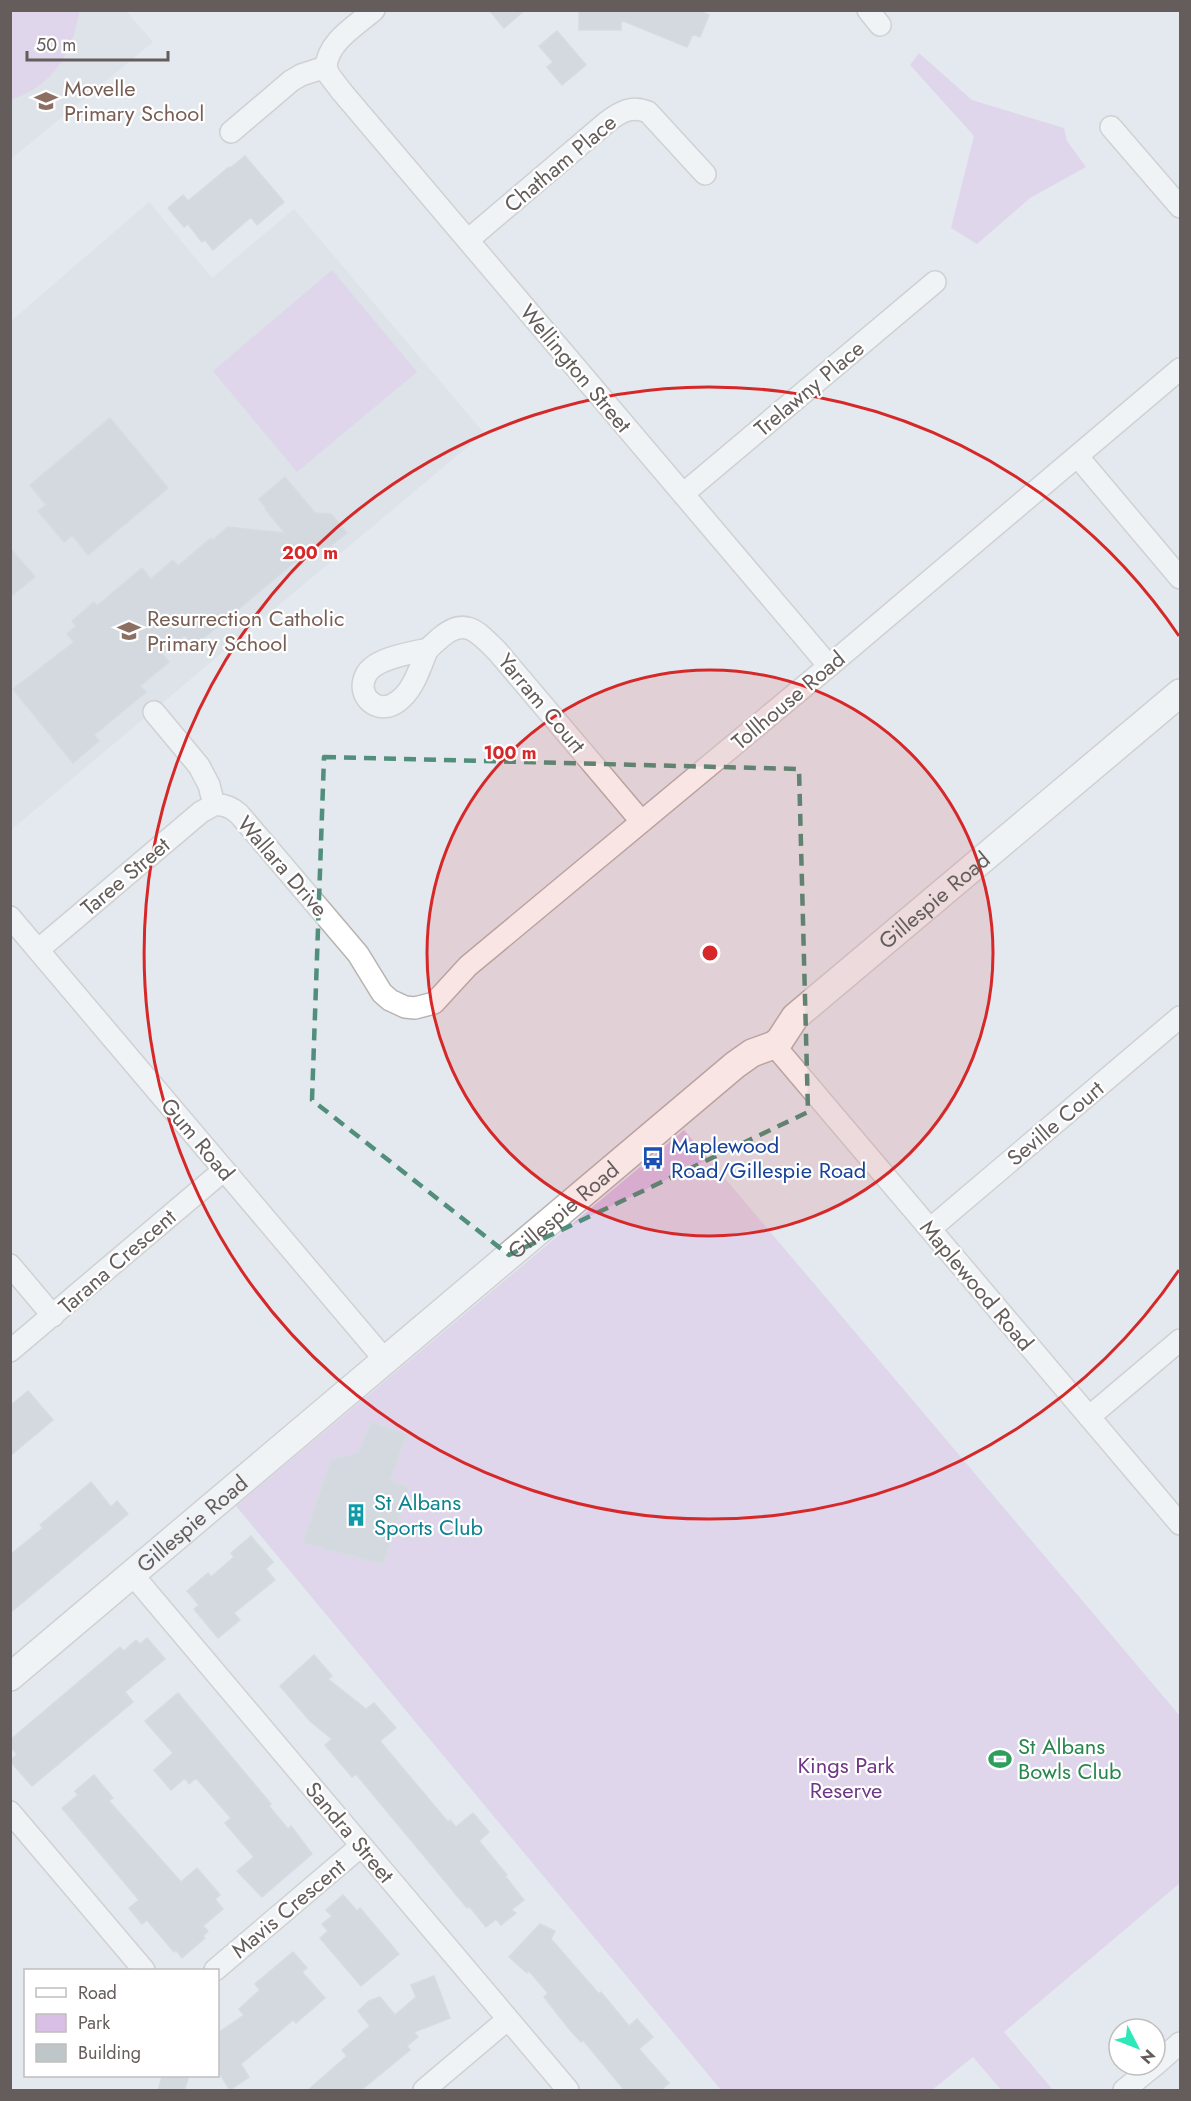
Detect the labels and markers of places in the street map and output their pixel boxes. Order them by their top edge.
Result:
place label: Movelle Primary School [64,72,204,129]
school or university icon: Movelle Primary School [33,88,59,114]
place label: Resurrection Catholic Primary School [147,602,345,659]
school or university icon: Resurrection Catholic Primary School [116,618,142,644]
centre of rings [700,943,720,963]
place label: Maplewood Road/Gillespie Road [671,1129,866,1186]
bus stop icon: Maplewood Road/Gillespie Road [640,1145,666,1171]
place label: St Albans Sports Club [374,1486,483,1543]
building icon: St Albans Sports Club [343,1502,369,1528]
place label: St Albans Bowls Club [1018,1730,1122,1787]
sports icon: St Albans Bowls Club [987,1746,1013,1772]

